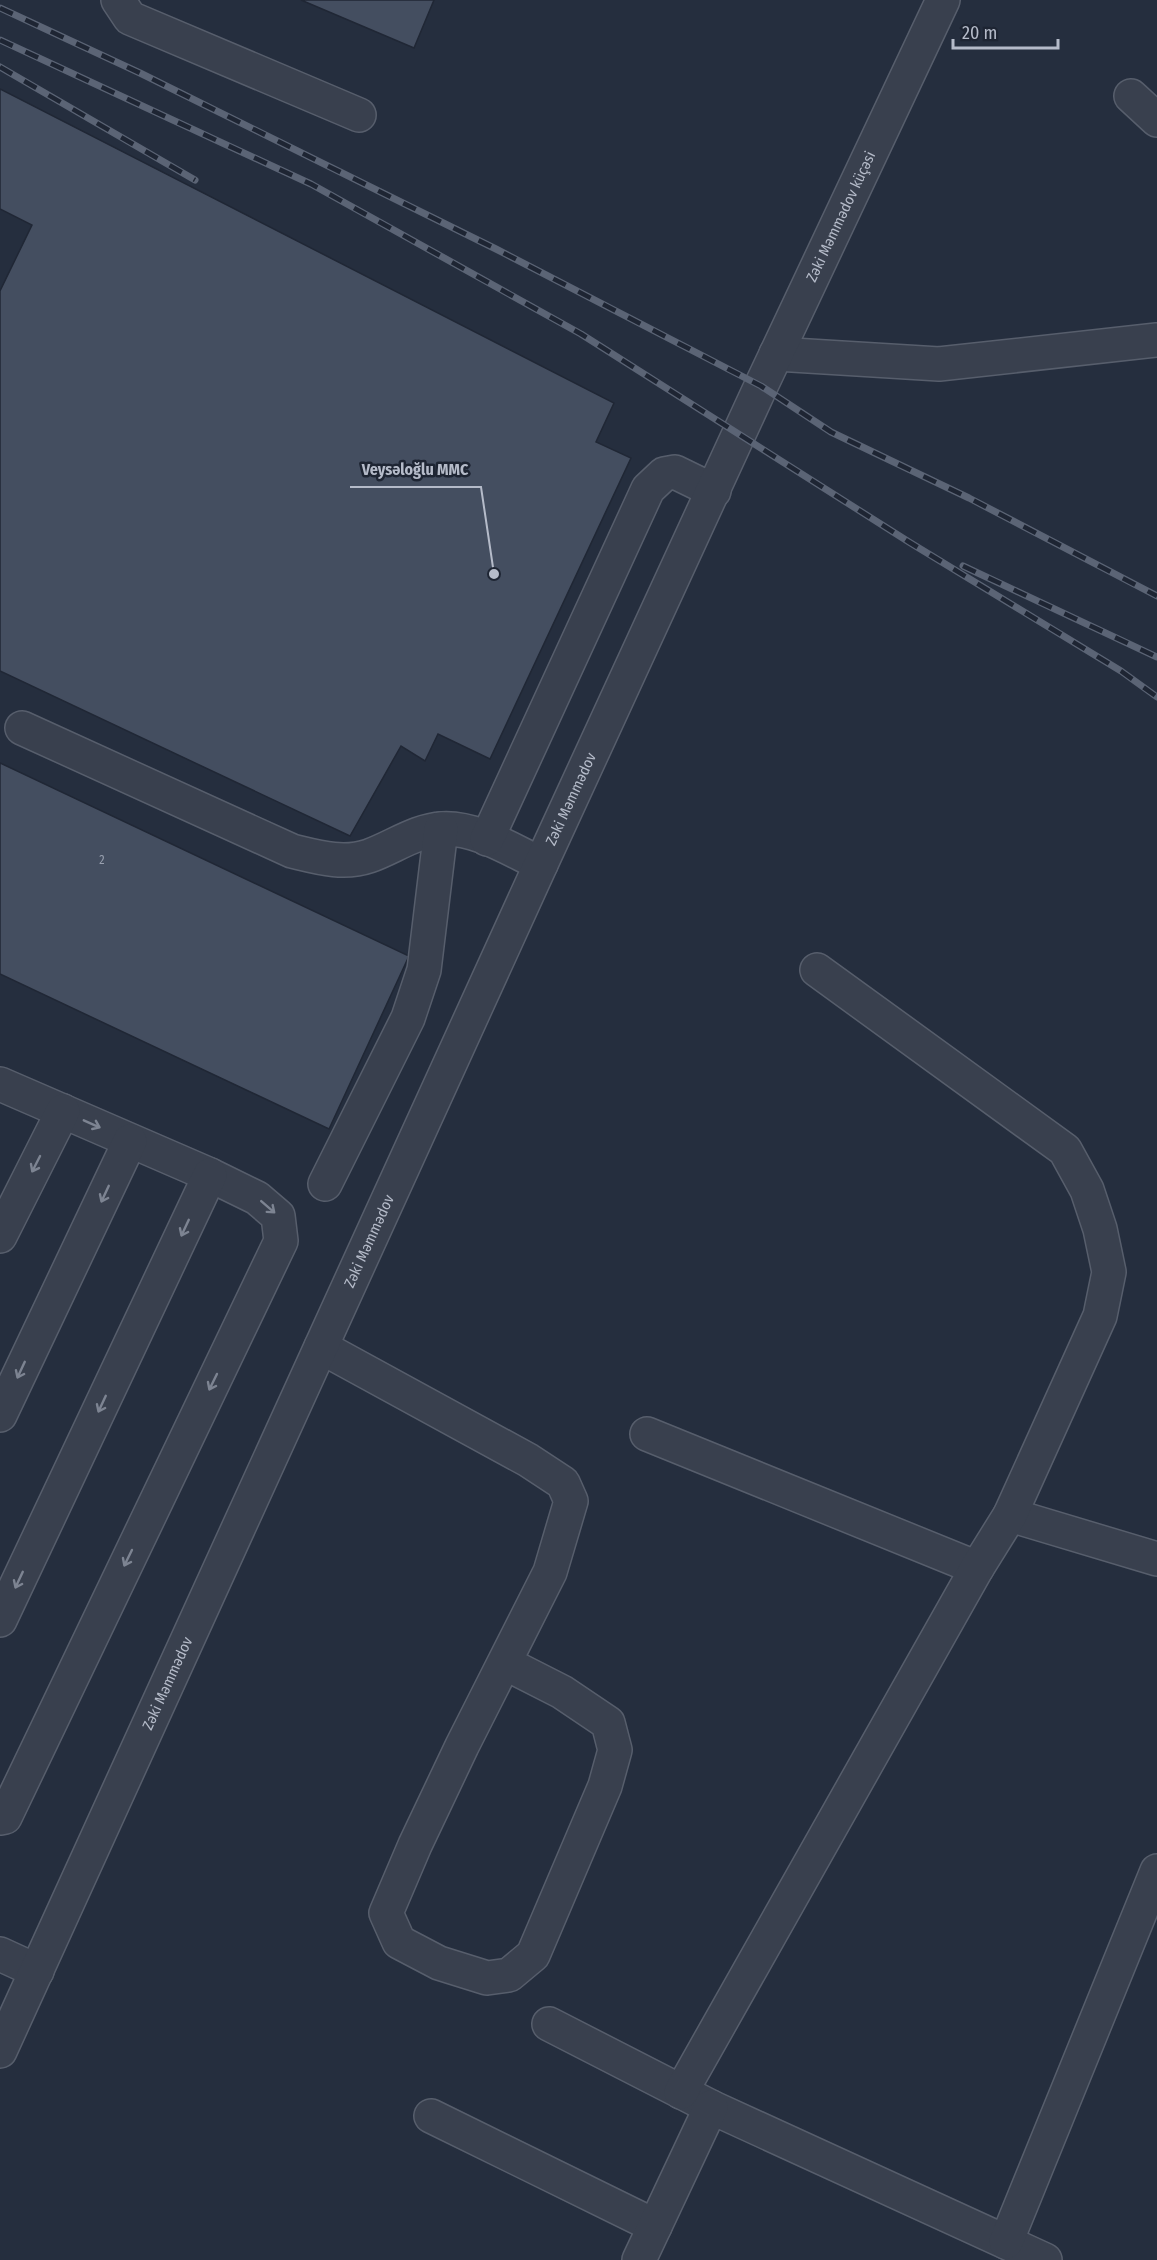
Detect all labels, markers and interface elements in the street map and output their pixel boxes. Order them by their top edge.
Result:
scale bar [953,12,1058,50]
text: 20 m [962,22,997,44]
street label: Zəki Məmmədov küçəsi [802,148,879,285]
callout: Veysəloğlu MMC [350,453,481,487]
text: Veysəloğlu MMC [361,460,469,479]
street label: Zəki Məmmədov [542,750,600,848]
house number: 2 [99,853,105,867]
one-way arrow [82,1119,101,1130]
one-way arrow [30,1154,42,1172]
one-way arrow [98,1184,110,1202]
street label: Zəki Məmmədov [340,1192,398,1290]
one-way arrow [260,1200,275,1214]
one-way arrow [179,1218,191,1236]
one-way arrow [15,1361,27,1379]
one-way arrow [206,1372,218,1390]
one-way arrow [95,1395,107,1413]
one-way arrow [122,1548,133,1566]
one-way arrow [12,1571,24,1589]
street label: Zəki Məmmədov [139,1634,197,1733]

